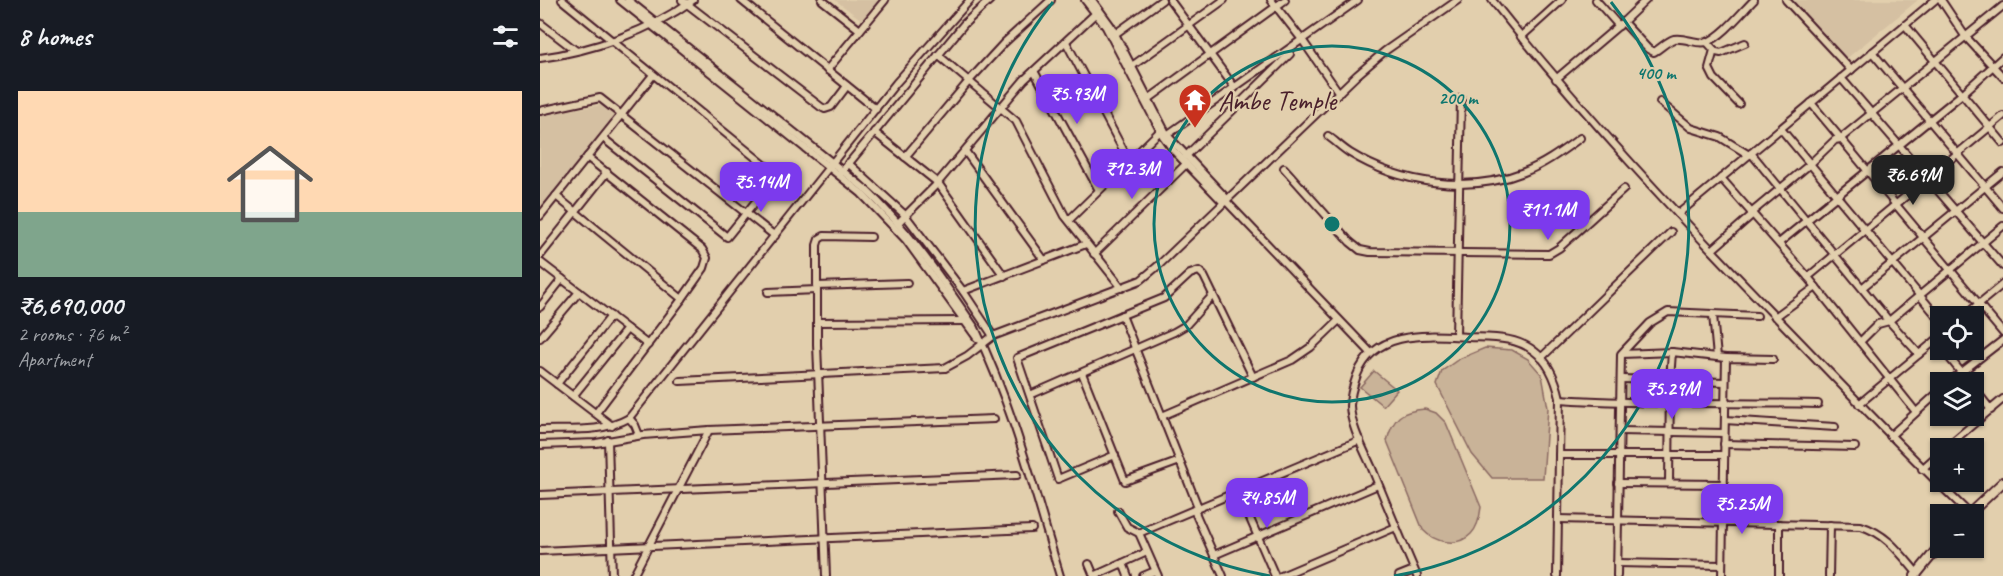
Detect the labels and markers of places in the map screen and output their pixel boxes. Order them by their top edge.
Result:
pin: ₹5.93M [1028,74,1126,125]
temple icon: Ambe Temple [1177,82,1213,129]
place label: Ambe Temple [1218,83,1338,118]
pin: ₹12.3M [1083,149,1181,200]
pin: ₹6.69M [1864,155,1962,206]
pin: ₹5.14M [712,162,810,213]
pin: ₹11.1M [1499,190,1597,241]
centre of rings [1322,214,1342,234]
pin: ₹5.29M [1623,369,1721,420]
pin: ₹4.85M [1218,478,1316,529]
pin: ₹5.25M [1693,484,1791,535]

